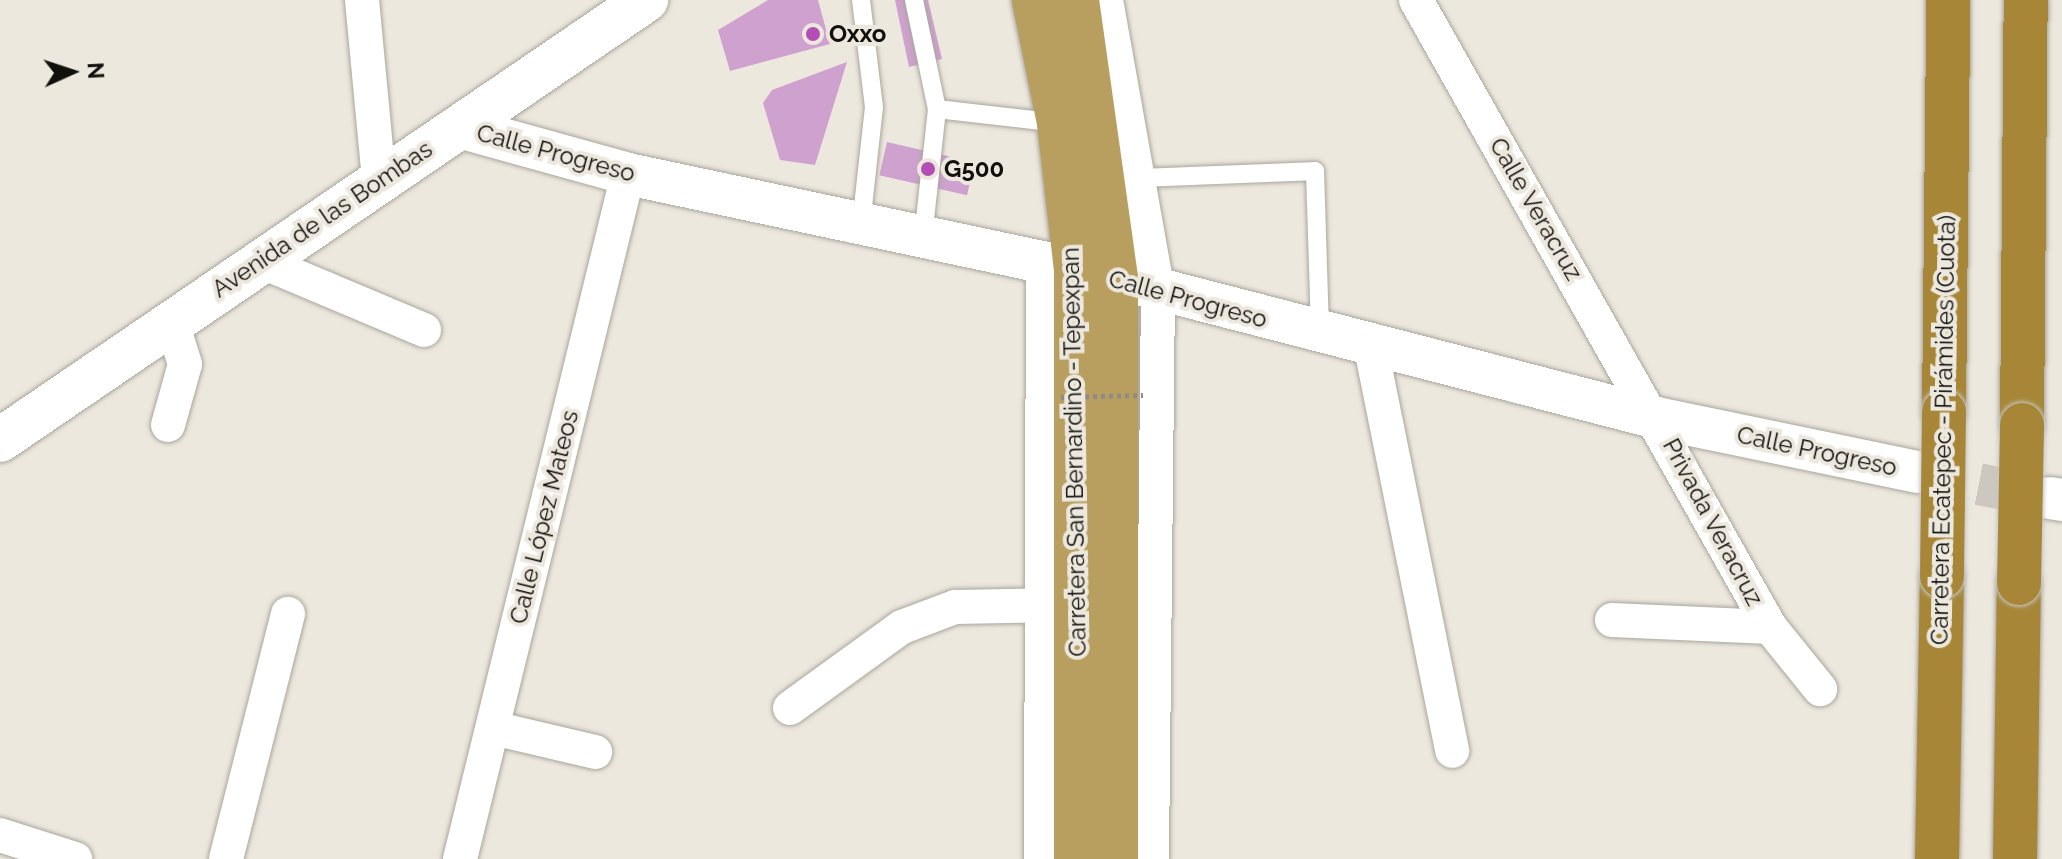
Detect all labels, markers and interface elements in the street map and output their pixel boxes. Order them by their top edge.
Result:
place label: Oxxo [829,20,886,48]
marker: Oxxo [804,25,822,43]
north arrow [32,32,112,112]
text: N [83,62,109,80]
street label: Calle Progreso [474,118,638,188]
street label: Calle Veracruz [1483,132,1589,286]
street label: Avenida de las Bombas [206,135,438,303]
place label: G500 [944,155,1004,183]
marker: G500 [919,160,937,178]
street label: Carretera Ecatepec - Pirámides (Cuota) [1925,215,1961,645]
street label: Carretera San Bernardino - Tepexpan [1056,247,1092,657]
street label: Calle Progreso [1106,264,1270,334]
street label: Calle López Mateos [504,407,584,627]
street label: Calle Progreso [1734,420,1900,482]
street label: Privada Veracruz [1657,433,1769,611]

